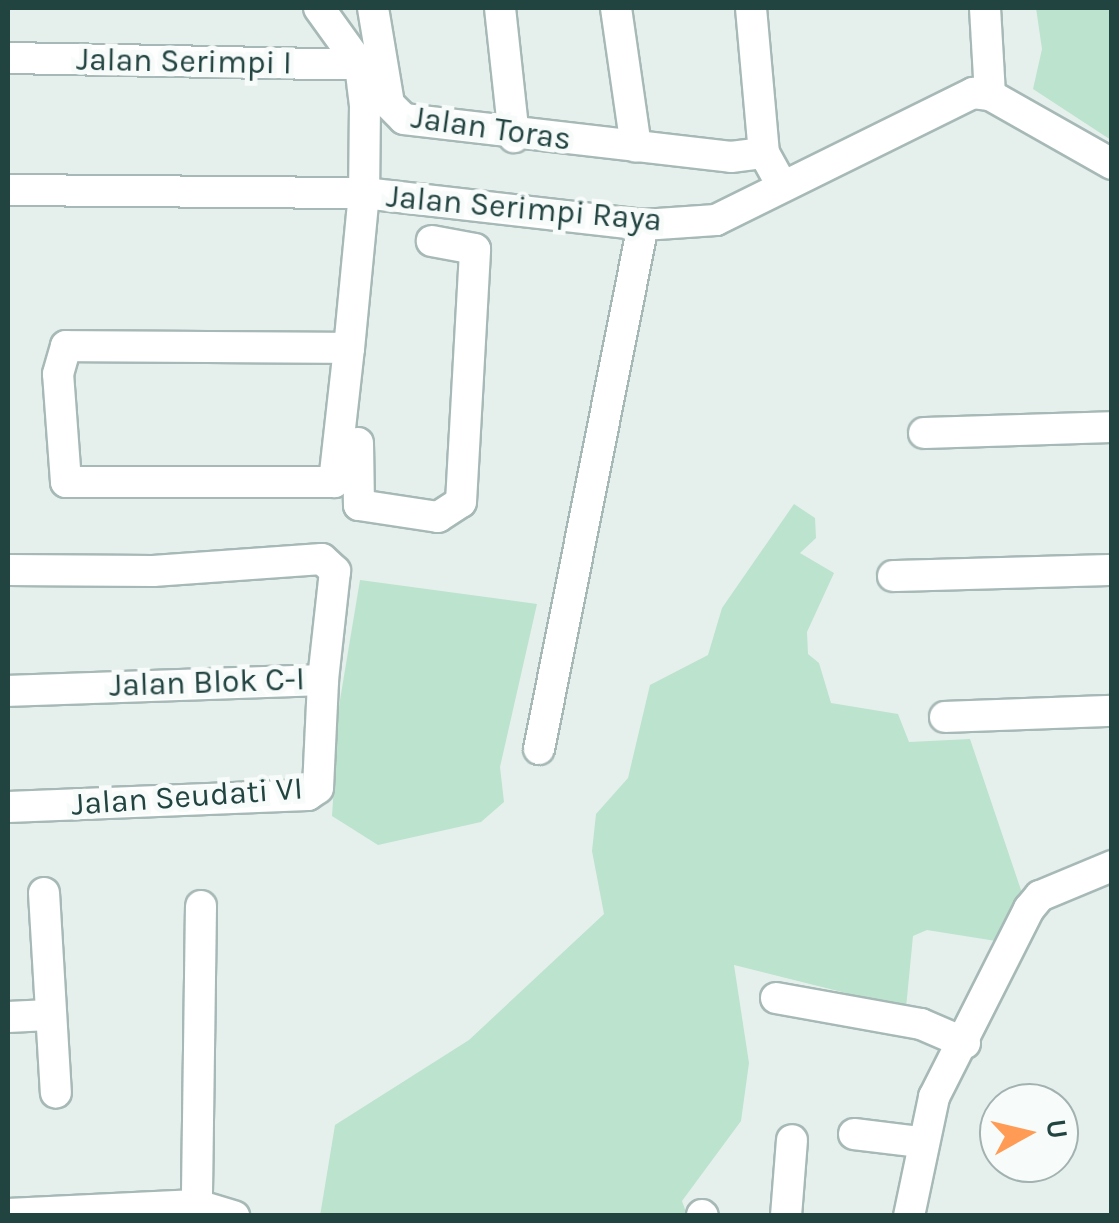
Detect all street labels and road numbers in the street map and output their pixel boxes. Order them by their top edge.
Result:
street label: Jalan Serimpi I [76,41,292,83]
street label: Jalan Toras [409,99,573,159]
street label: Jalan Serimpi Raya [385,178,663,240]
street label: Jalan Blok C-I [109,660,305,706]
street label: Jalan Seudati VI [70,770,304,824]

